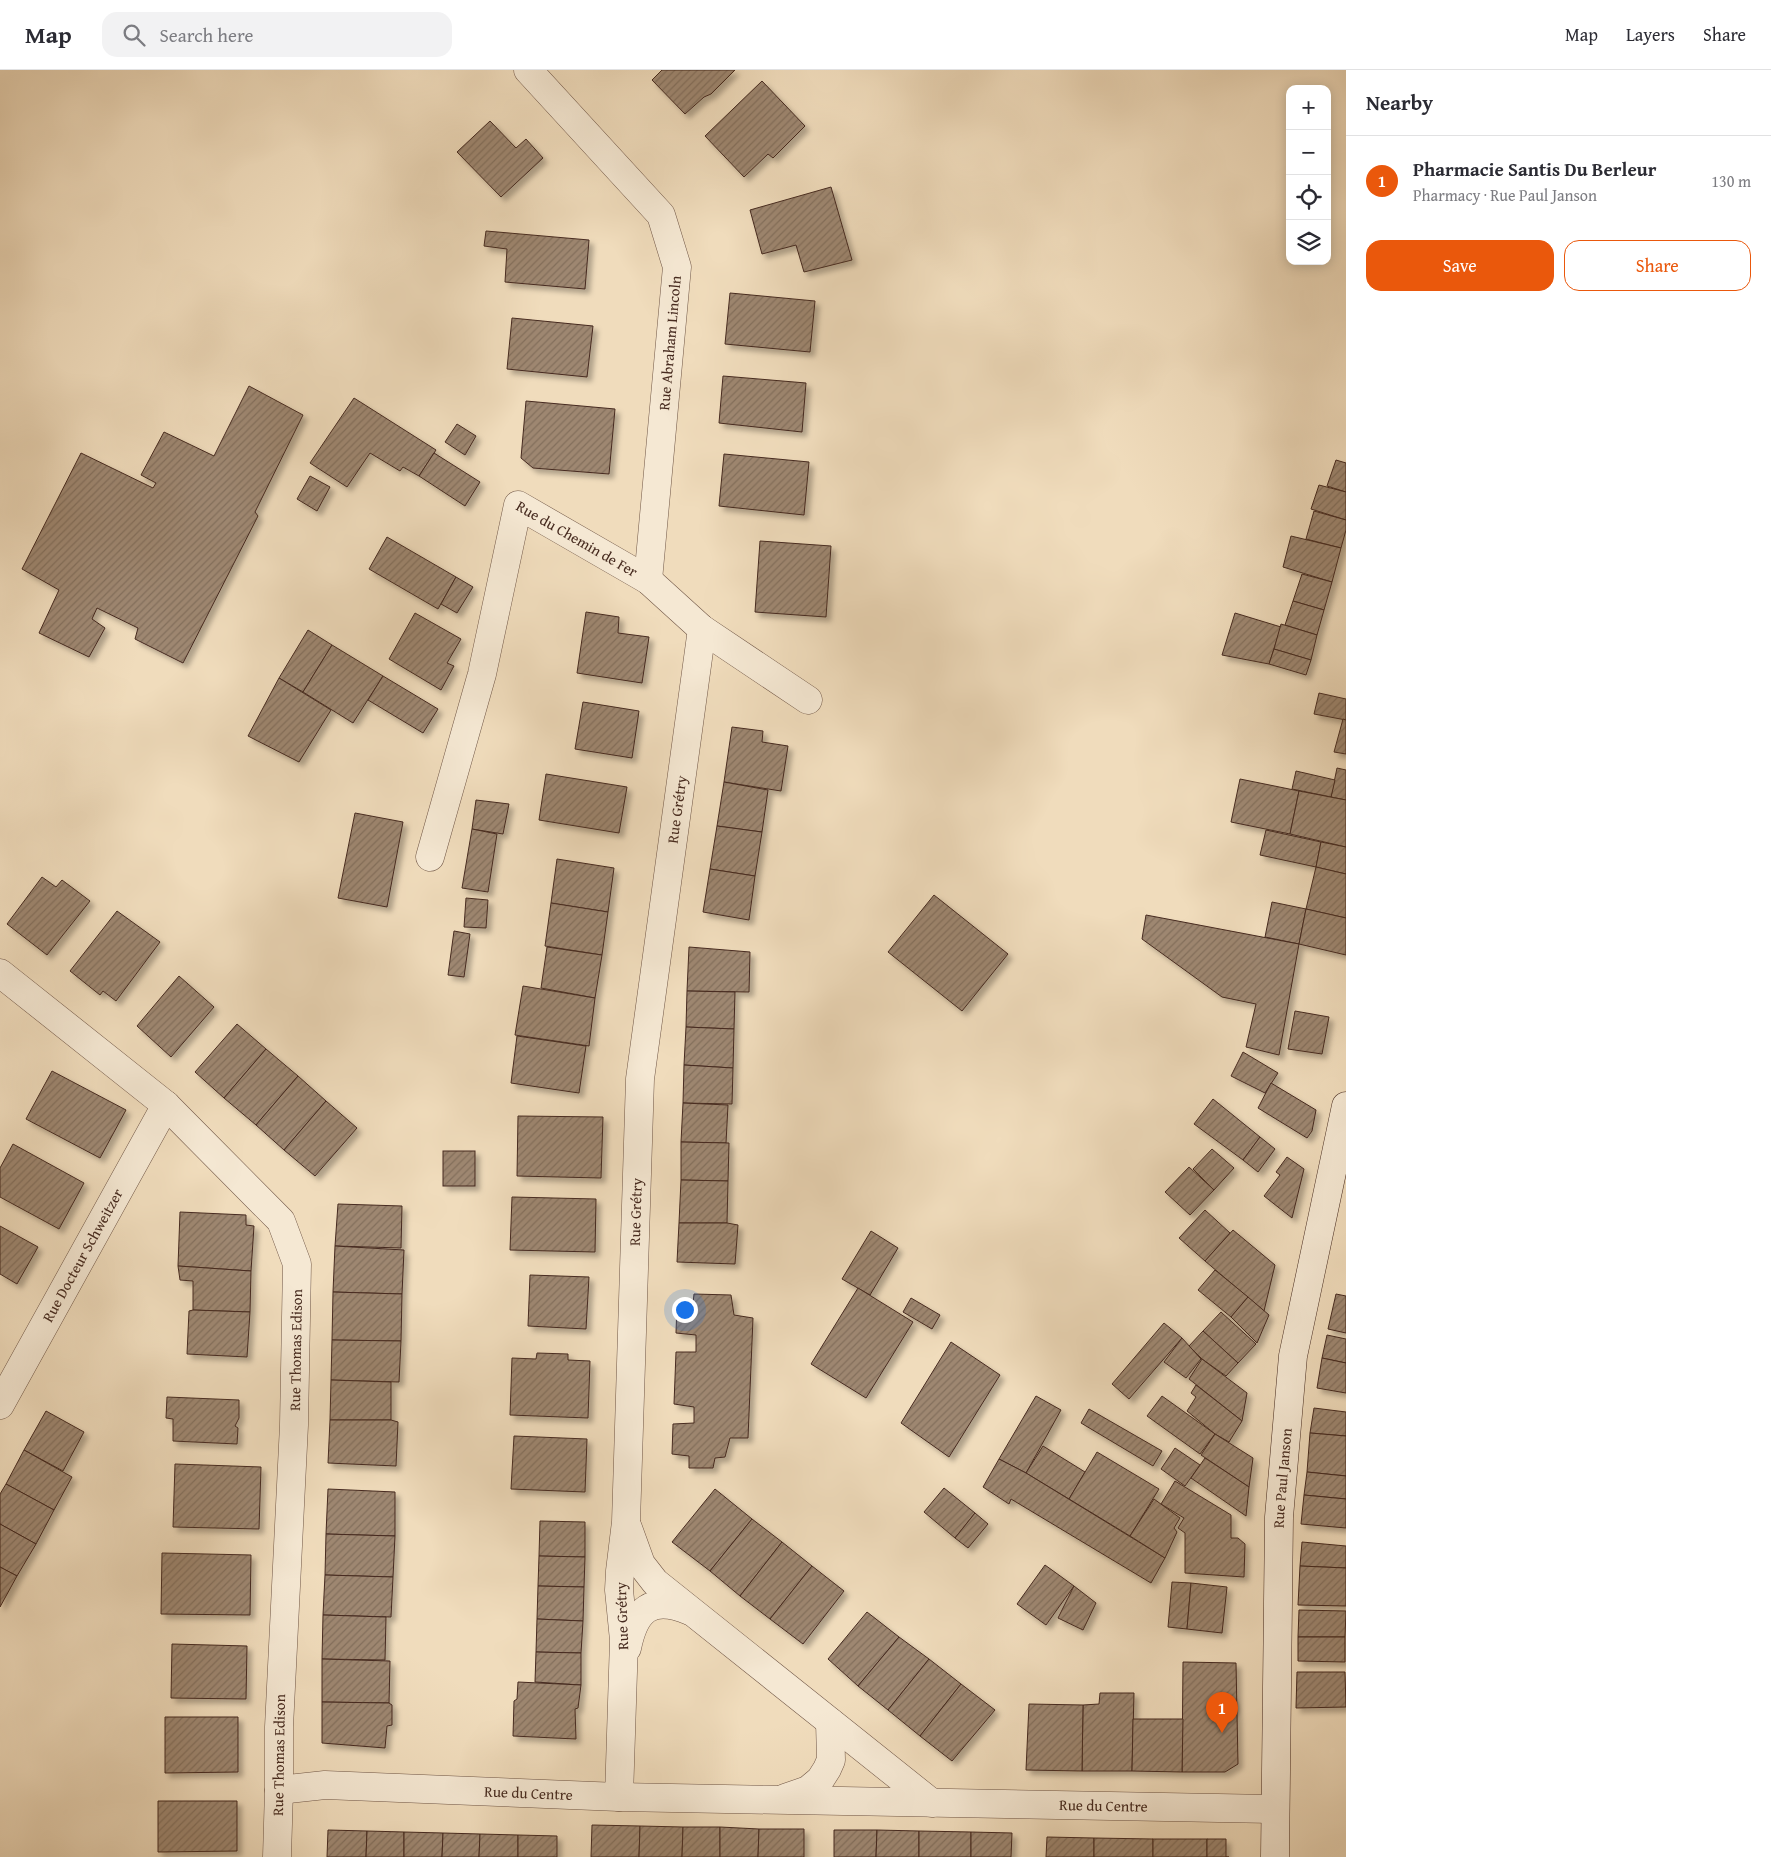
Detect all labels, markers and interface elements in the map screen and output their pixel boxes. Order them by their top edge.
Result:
search box [102,12,452,57]
text: Map [25,17,72,52]
icon: search [120,21,148,49]
text: Search here [160,21,253,49]
text: Map [1565,21,1598,48]
text: Layers [1626,21,1675,48]
text: Share [1703,21,1746,48]
map controls [1286,85,1331,265]
button: + [1286,85,1331,130]
text: Nearby [1366,87,1433,118]
button: − [1286,130,1331,175]
text: Pharmacie Santis Du Berleur [1413,155,1656,183]
text: 1 [1378,169,1386,193]
text: 130 m [1711,169,1751,193]
button: locate [1286,175,1331,220]
text: Pharmacy · Rue Paul Janson [1413,183,1597,207]
button: layers [1286,220,1331,265]
button: Save [1366,240,1554,291]
button: Share [1564,240,1751,291]
street label: Rue Abraham Lincoln [653,274,686,411]
street label: Rue du Chemin de Fer [513,495,642,582]
street label: Rue Grétry [662,774,692,845]
street label: Rue Grétry [624,1177,647,1246]
street label: Rue Docteur Schweitzer [37,1185,128,1326]
street label: Rue Thomas Edison [284,1288,307,1411]
your location [672,1297,698,1323]
street label: Rue Paul Janson [1268,1427,1297,1528]
street label: Rue Grétry [610,1581,633,1650]
pin: 1 [1206,1692,1238,1733]
street label: Rue Thomas Edison [267,1693,290,1816]
street label: Rue du Centre [484,1781,573,1805]
street label: Rue du Centre [1059,1794,1148,1817]

